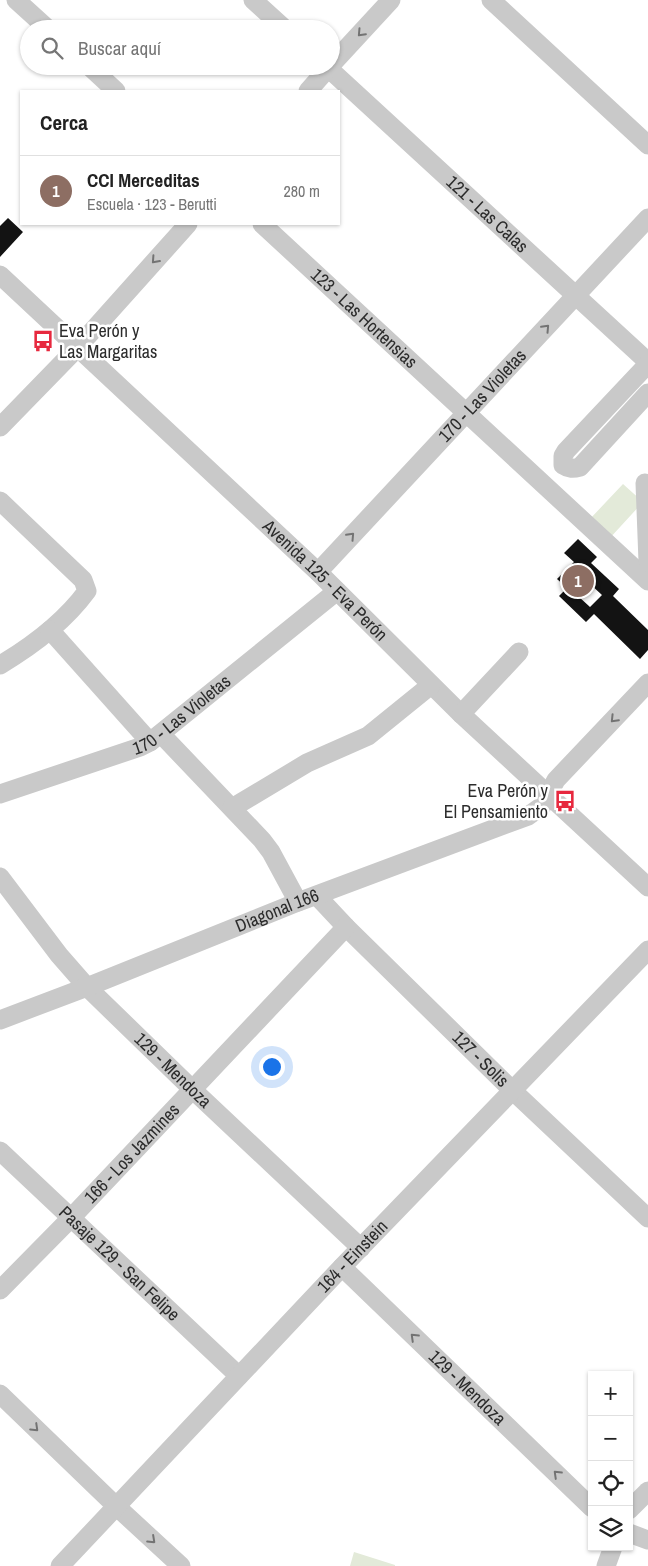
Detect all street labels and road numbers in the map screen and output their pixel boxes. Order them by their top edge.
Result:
street label: 121 - Las Calas [441,170,534,258]
street label: 123 - Las Hortensias [306,262,423,374]
street label: 170 - Las Violetas [432,343,532,447]
street label: Avenida 125 - Eva Perón [257,513,393,646]
street label: 170 - Las Violetas [129,669,236,761]
street label: Diagonal 166 [231,882,322,938]
street label: 127 - Solis [447,1025,515,1092]
street label: 129 - Mendoza [129,1027,217,1113]
street label: 166 - Los Jazmines [78,1098,185,1209]
street label: Pasaje 129 - San Felipe [54,1200,186,1326]
street label: 164 - Einstein [311,1214,393,1298]
street label: 129 - Mendoza [423,1344,512,1431]

